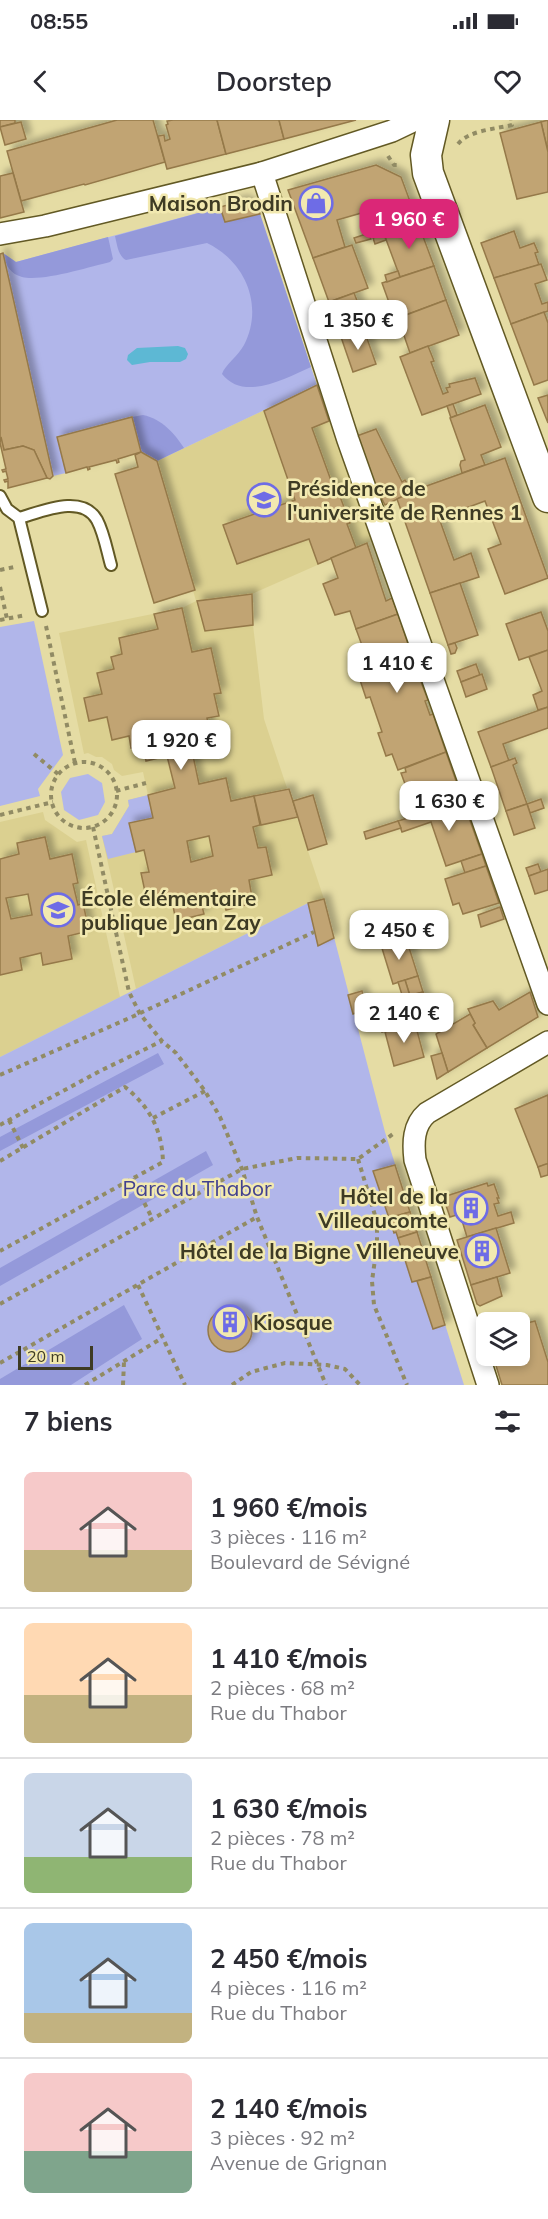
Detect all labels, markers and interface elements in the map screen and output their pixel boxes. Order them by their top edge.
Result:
text: 08:55 [30,7,88,35]
text: Doorstep [216,64,332,98]
icon: back [24,65,57,98]
icon: heart [491,65,524,98]
shop icon: Maison Brodin [298,185,334,221]
place label: Maison Brodin [149,190,293,216]
pin: 1 960 € [354,199,464,250]
text: 1 960 € [374,206,444,231]
pin: 1 350 € [303,300,413,351]
text: 1 350 € [323,307,393,332]
place label: Présidence de l'université de Rennes 1 [287,475,522,525]
school or university icon: Présidence de l'université de Rennes 1 [246,482,282,518]
pin: 1 410 € [342,643,452,694]
text: 1 410 € [362,650,432,675]
pin: 1 920 € [126,720,236,771]
text: 1 920 € [146,727,216,752]
pin: 1 630 € [394,781,504,832]
text: 1 630 € [414,788,484,813]
place label: École élémentaire publique Jean Zay [81,885,261,935]
school or university icon: École élémentaire publique Jean Zay [40,892,76,928]
pin: 2 450 € [344,910,454,961]
text: 2 450 € [364,917,434,942]
pin: 2 140 € [349,993,459,1044]
text: 2 140 € [369,1000,439,1025]
park label: Parc du Thabor [122,1175,272,1201]
place label: Hôtel de la Villeaucomte [317,1183,448,1233]
building icon: Hôtel de la Villeaucomte [453,1190,489,1226]
building icon: Hôtel de la Bigne Villeneuve [464,1233,500,1269]
place label: Hôtel de la Bigne Villeneuve [180,1238,459,1264]
building icon: Kiosque [212,1304,248,1340]
place label: Kiosque [253,1309,332,1335]
map controls [476,1312,530,1366]
button: layers [476,1312,530,1366]
scale bar [18,1343,93,1370]
text: 20 m [27,1346,64,1366]
text: 7 biens [24,1405,113,1438]
icon: filters [491,1405,524,1438]
text: 1 960 €/mois [210,1491,367,1524]
icon: home [72,1496,144,1568]
text: 3 pièces · 116 m² [210,1524,367,1549]
text: Boulevard de Sévigné [210,1549,410,1574]
text: 1 410 €/mois [210,1642,367,1675]
icon: home [72,1647,144,1719]
text: 2 pièces · 68 m² [210,1675,355,1700]
text: Rue du Thabor [210,1700,347,1725]
text: 1 630 €/mois [210,1792,367,1825]
icon: home [72,1797,144,1869]
text: 2 pièces · 78 m² [210,1825,355,1850]
text: Rue du Thabor [210,1850,347,1875]
text: 2 450 €/mois [210,1942,367,1975]
icon: home [72,1947,144,2019]
text: 4 pièces · 116 m² [210,1975,367,2000]
text: Rue du Thabor [210,2000,347,2025]
text: 2 140 €/mois [210,2092,367,2125]
icon: home [72,2097,144,2169]
text: 3 pièces · 92 m² [210,2125,355,2150]
text: Avenue de Grignan [210,2150,387,2175]

